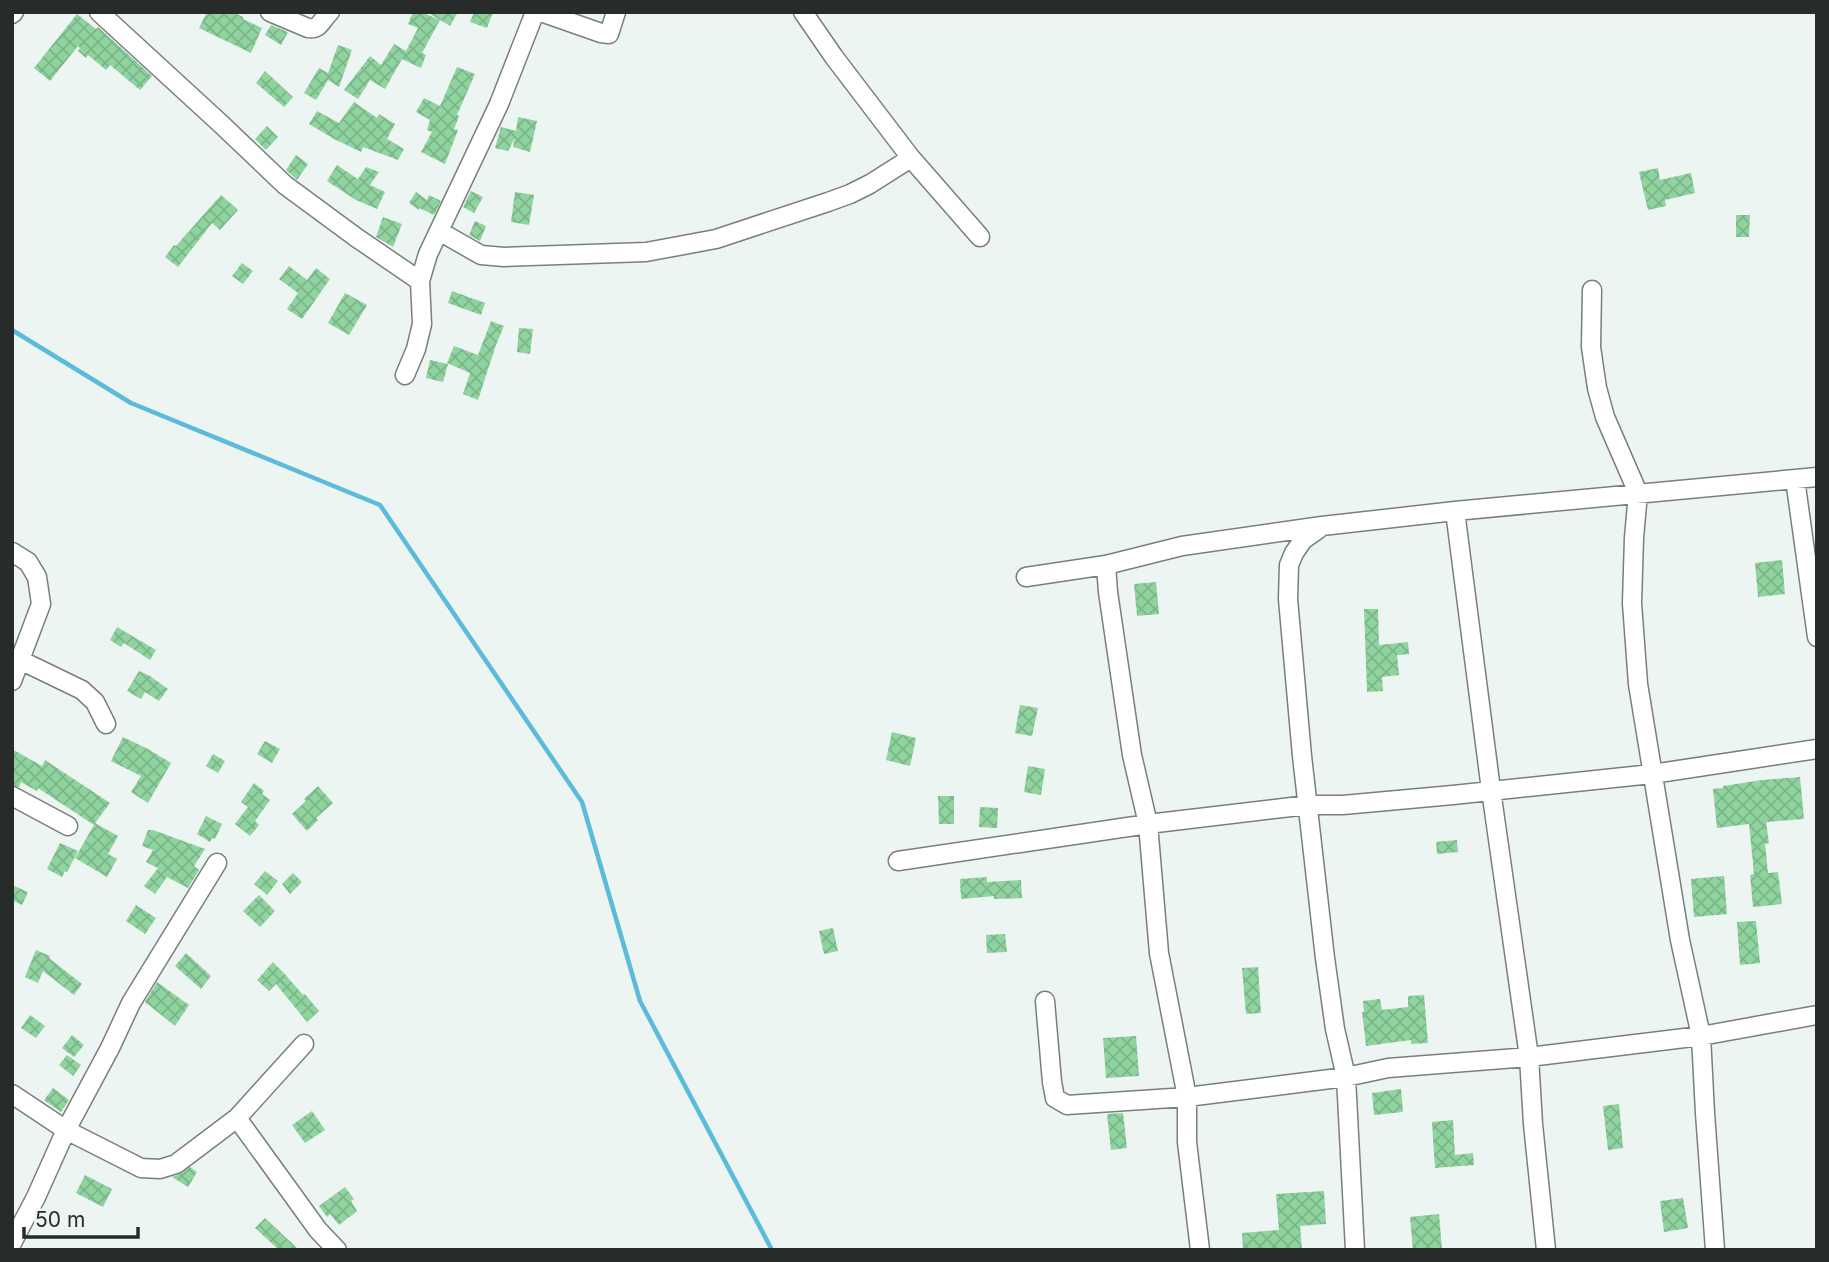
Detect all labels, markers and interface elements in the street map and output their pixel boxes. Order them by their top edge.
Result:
scale bar [24,1196,138,1240]
text: 50 m [35,1207,85,1232]

